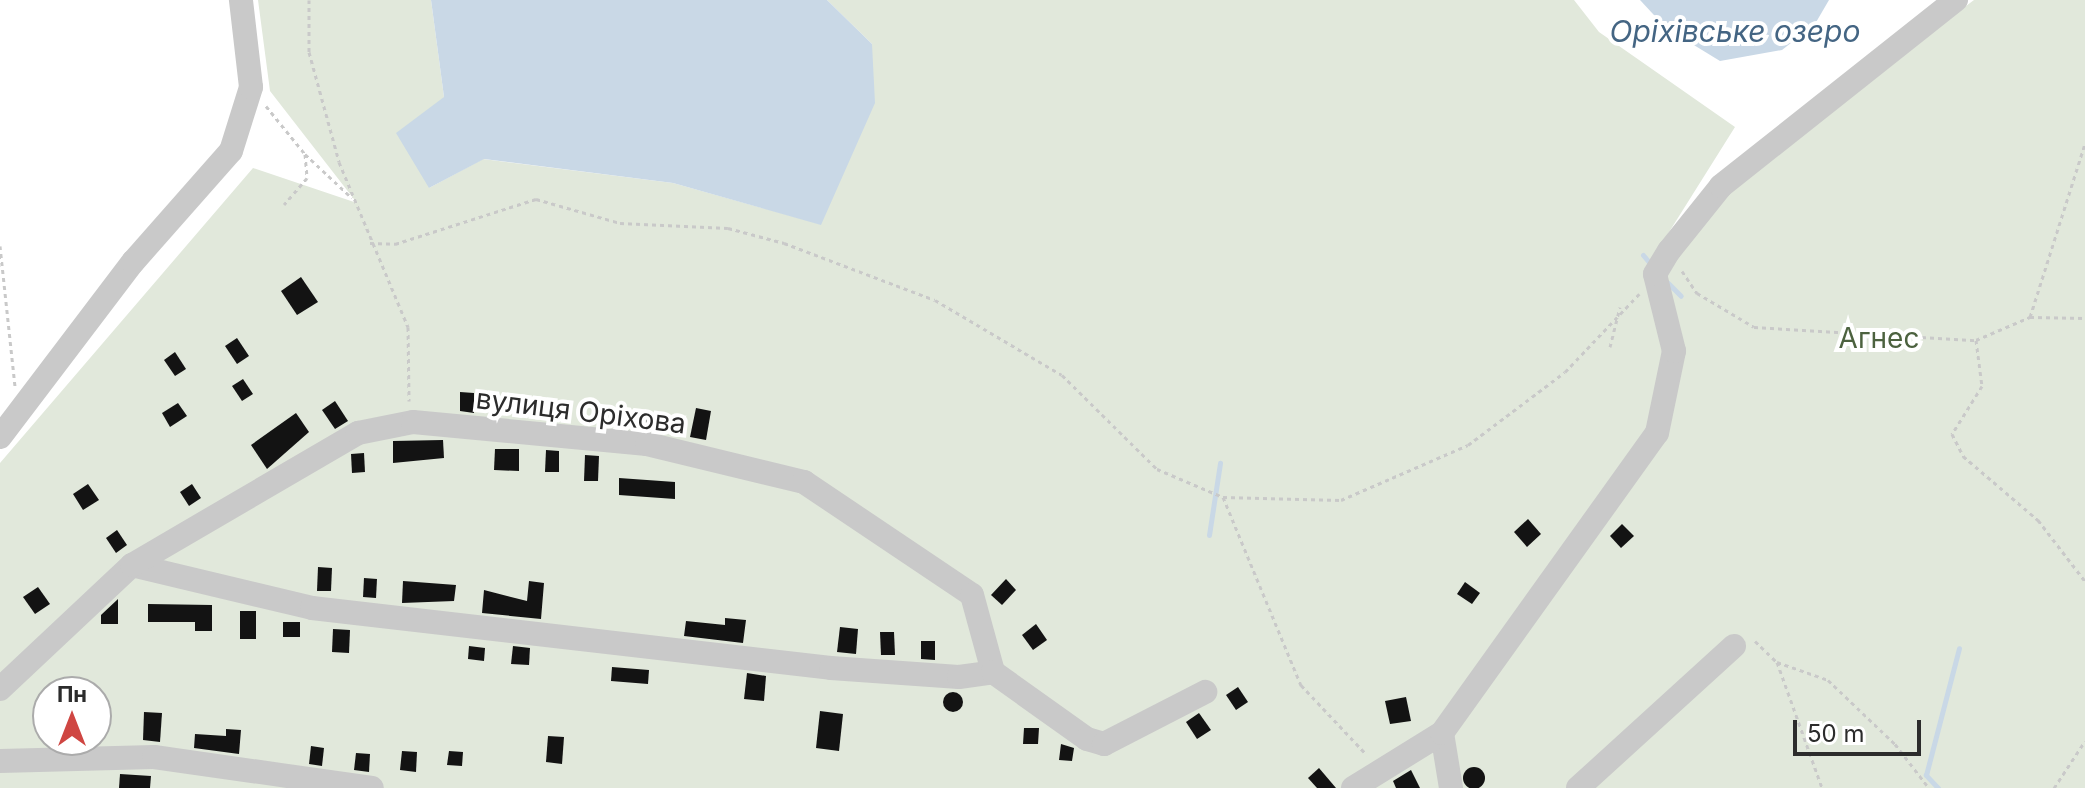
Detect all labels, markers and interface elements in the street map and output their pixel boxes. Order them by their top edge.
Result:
water label: Оріхівське озеро [1610,13,1860,49]
park label: Агнес [1839,321,1919,355]
street label: вулиця Оріхова [474,381,688,441]
north arrow [32,676,112,756]
text: Пн [57,681,87,707]
scale bar [1797,704,1925,754]
text: 50 m [1807,719,1865,748]

